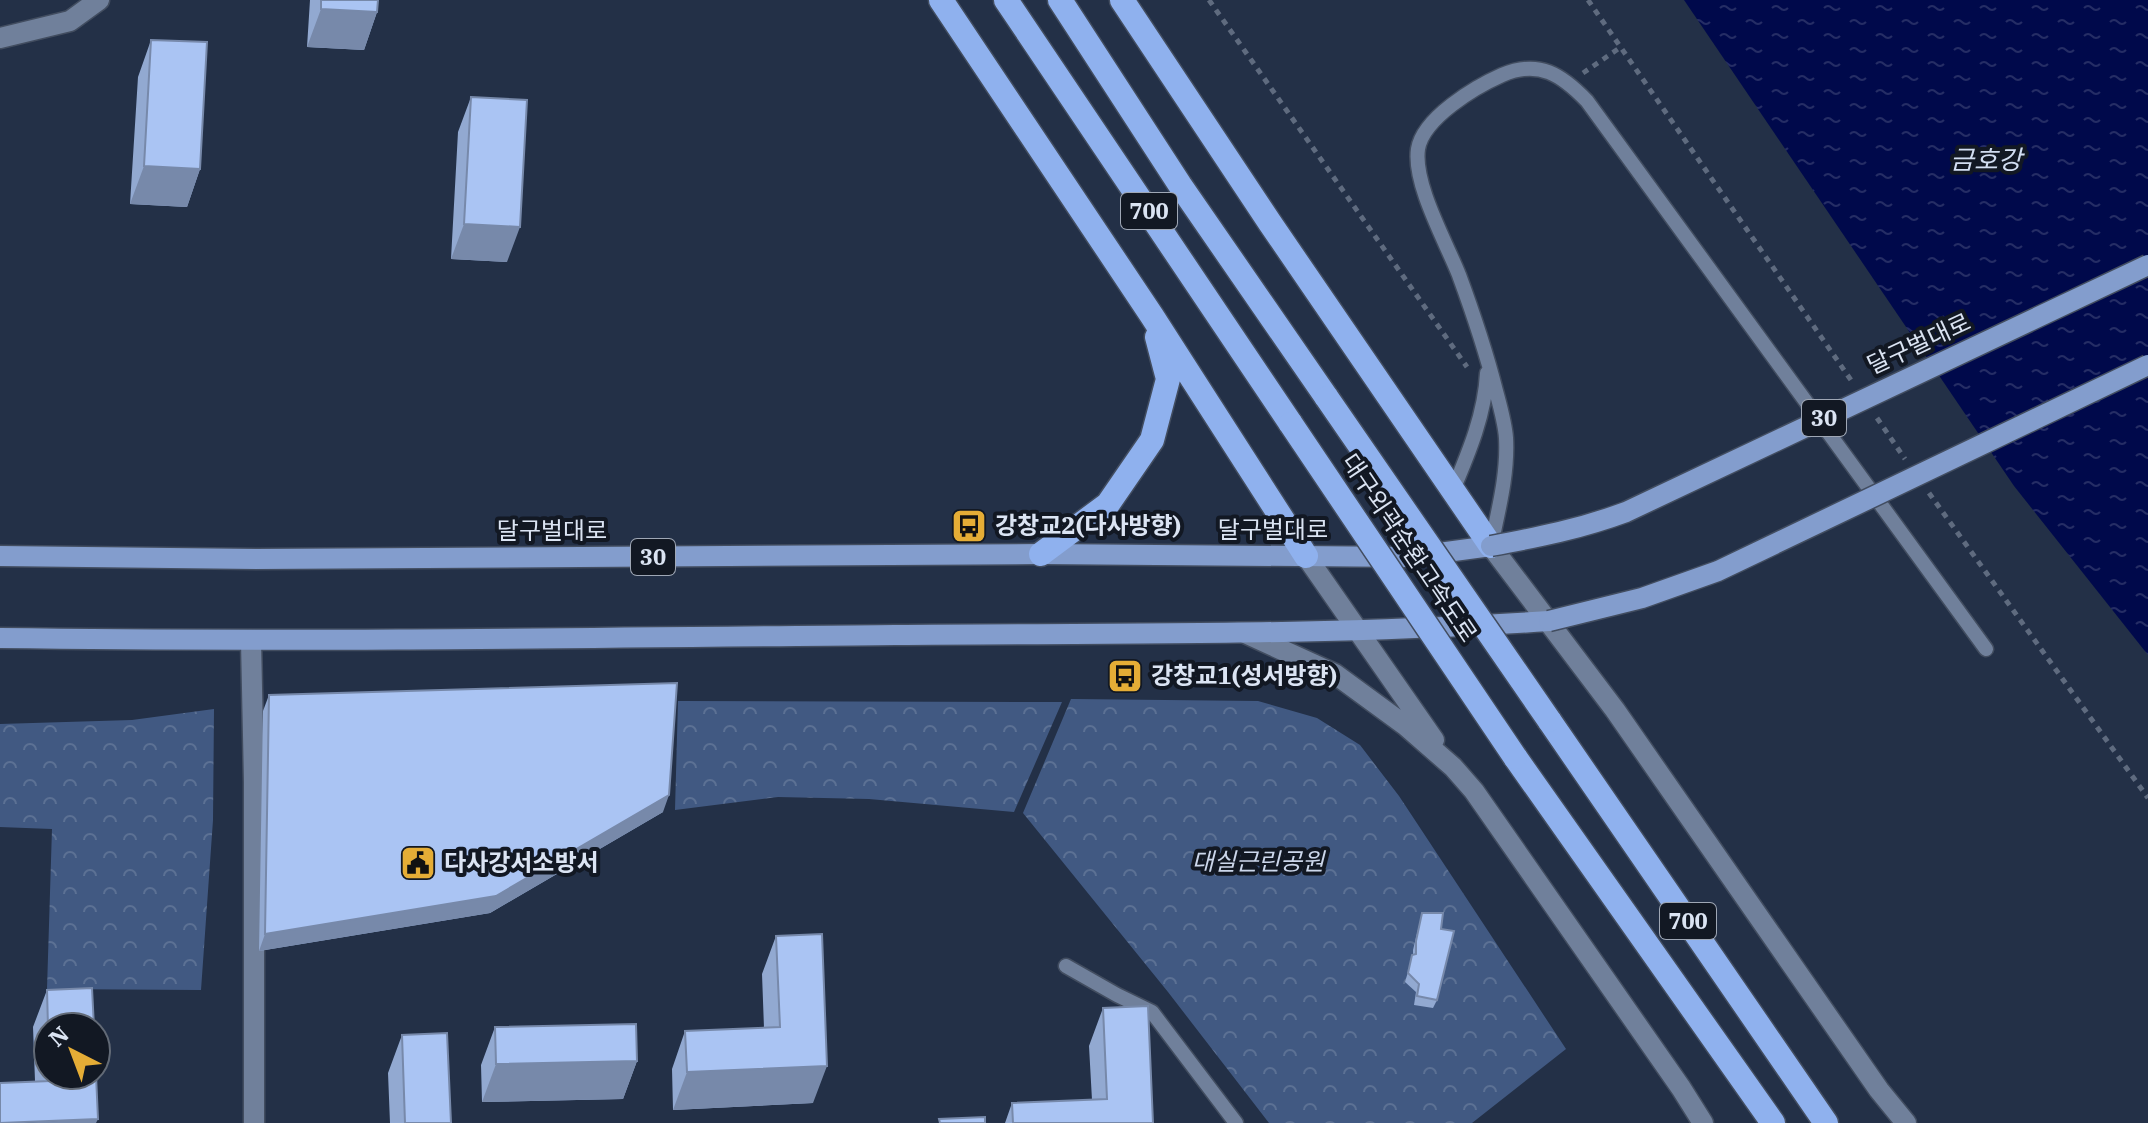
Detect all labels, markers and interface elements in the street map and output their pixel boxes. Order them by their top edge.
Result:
water label: 금호강 [1950,142,2025,176]
road number: 700 [1121,193,1177,229]
street label: 달구벌대로 [1862,305,1975,381]
road number: 30 [1802,400,1846,436]
street label: 대구외곽순환고속도로 [1335,447,1485,648]
bus stop icon: 강창교2(다사방향) [950,507,988,545]
place label: 강창교2(다사방향) [995,509,1181,541]
street label: 달구벌대로 [1218,513,1328,545]
street label: 달구벌대로 [497,514,607,546]
road number: 30 [631,539,675,575]
bus stop icon: 강창교1(성서방향) [1106,657,1144,695]
place label: 강창교1(성서방향) [1151,659,1337,691]
public building icon: 다사강서소방서 [399,844,437,882]
park label: 대실근린공원 [1192,845,1326,877]
place label: 다사강서소방서 [444,846,599,878]
road number: 700 [1660,903,1716,939]
north arrow [32,1011,112,1091]
text: N [42,1019,74,1052]

